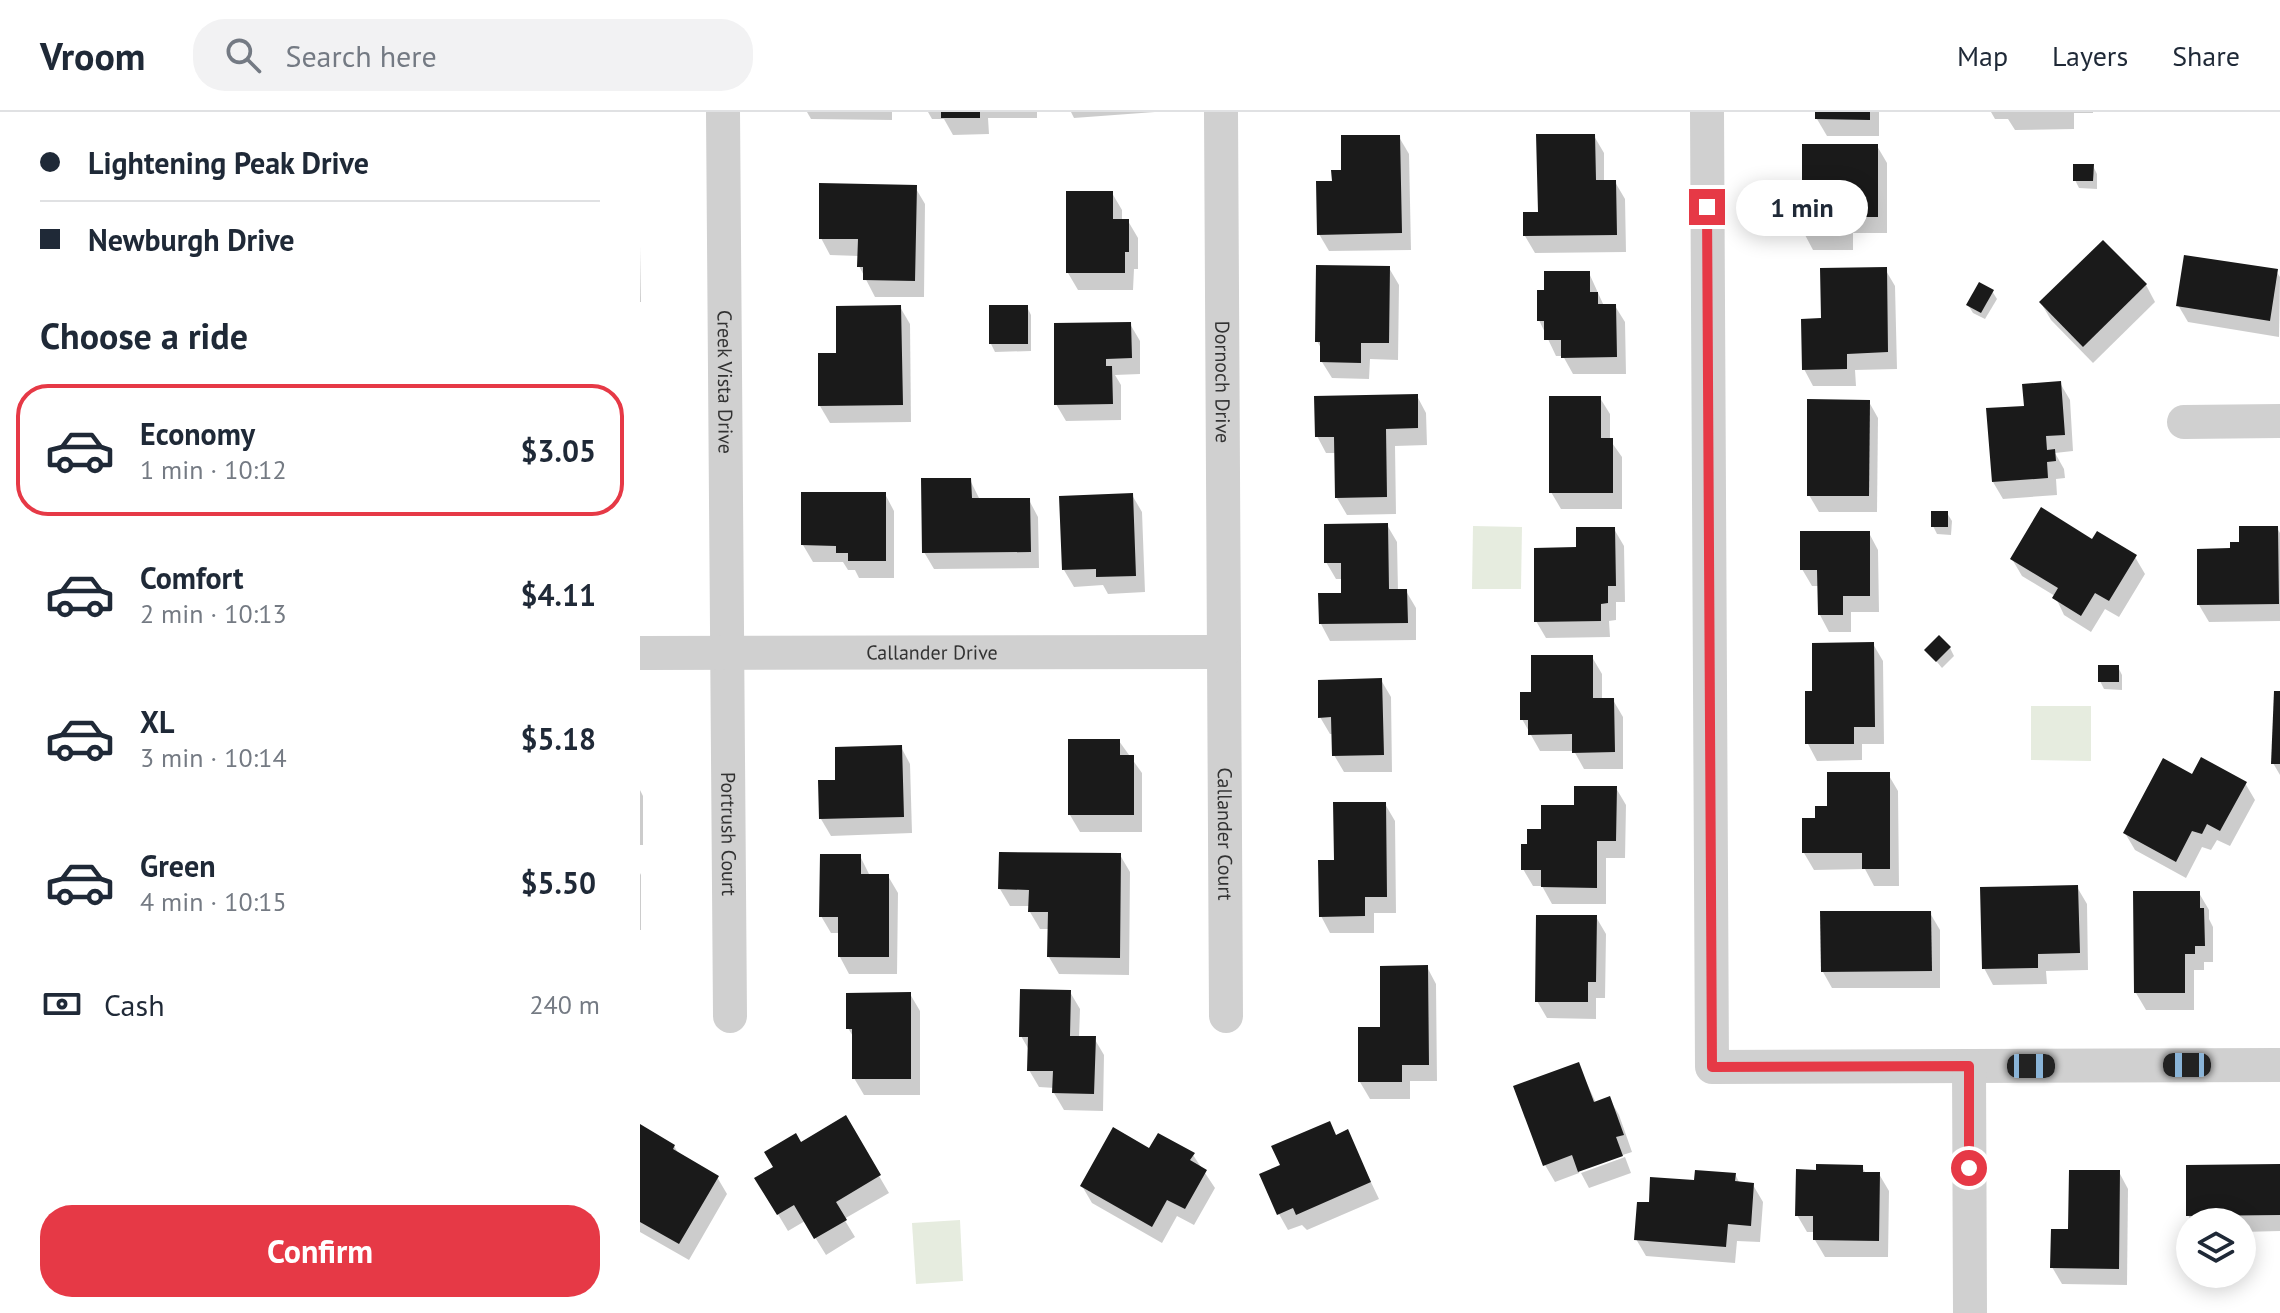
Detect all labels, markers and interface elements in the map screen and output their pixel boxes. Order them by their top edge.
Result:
search box [193,19,753,91]
text: Vroom [40,31,145,80]
icon: search [221,33,265,77]
text: Search here [285,36,437,75]
text: Map [1957,37,2008,74]
text: Layers [2052,37,2128,74]
text: Share [2172,37,2240,74]
text: Lightening Peak Drive [88,143,369,182]
callout: 1 min [1735,179,1867,235]
route end [1689,189,1725,225]
text: 1 min [1770,191,1834,224]
text: Newburgh Drive [88,220,295,259]
street label: Creek Vista Drive [712,310,739,454]
text: Choose a ride [40,312,248,359]
street label: Dornoch Drive [1209,321,1236,443]
icon: car [44,414,116,486]
text: Economy [140,414,255,453]
text: $3.05 [521,431,596,470]
text: 1 min · 10:12 [140,453,287,486]
icon: car [44,558,116,630]
text: Comfort [140,558,243,597]
text: $4.11 [521,575,596,614]
text: 2 min · 10:13 [140,597,287,630]
street label: Callander Drive [866,639,998,666]
icon: car [44,702,116,774]
text: XL [140,702,174,741]
text: $5.18 [521,719,596,758]
text: 3 min · 10:14 [140,741,287,774]
street label: Callander Court [1212,767,1238,901]
street label: Portrush Court [715,772,742,896]
icon: car [44,846,116,918]
text: Green [140,846,215,885]
text: $5.50 [521,863,596,902]
text: 4 min · 10:15 [140,885,287,918]
icon: cash [40,982,84,1026]
text: Cash [104,985,165,1024]
text: 240 m [529,988,600,1021]
car [2163,1053,2211,1077]
car [2007,1054,2055,1078]
route start [1951,1150,1987,1186]
button: Confirm [40,1205,600,1297]
map controls [2176,1208,2256,1288]
button: layers [2176,1208,2256,1288]

